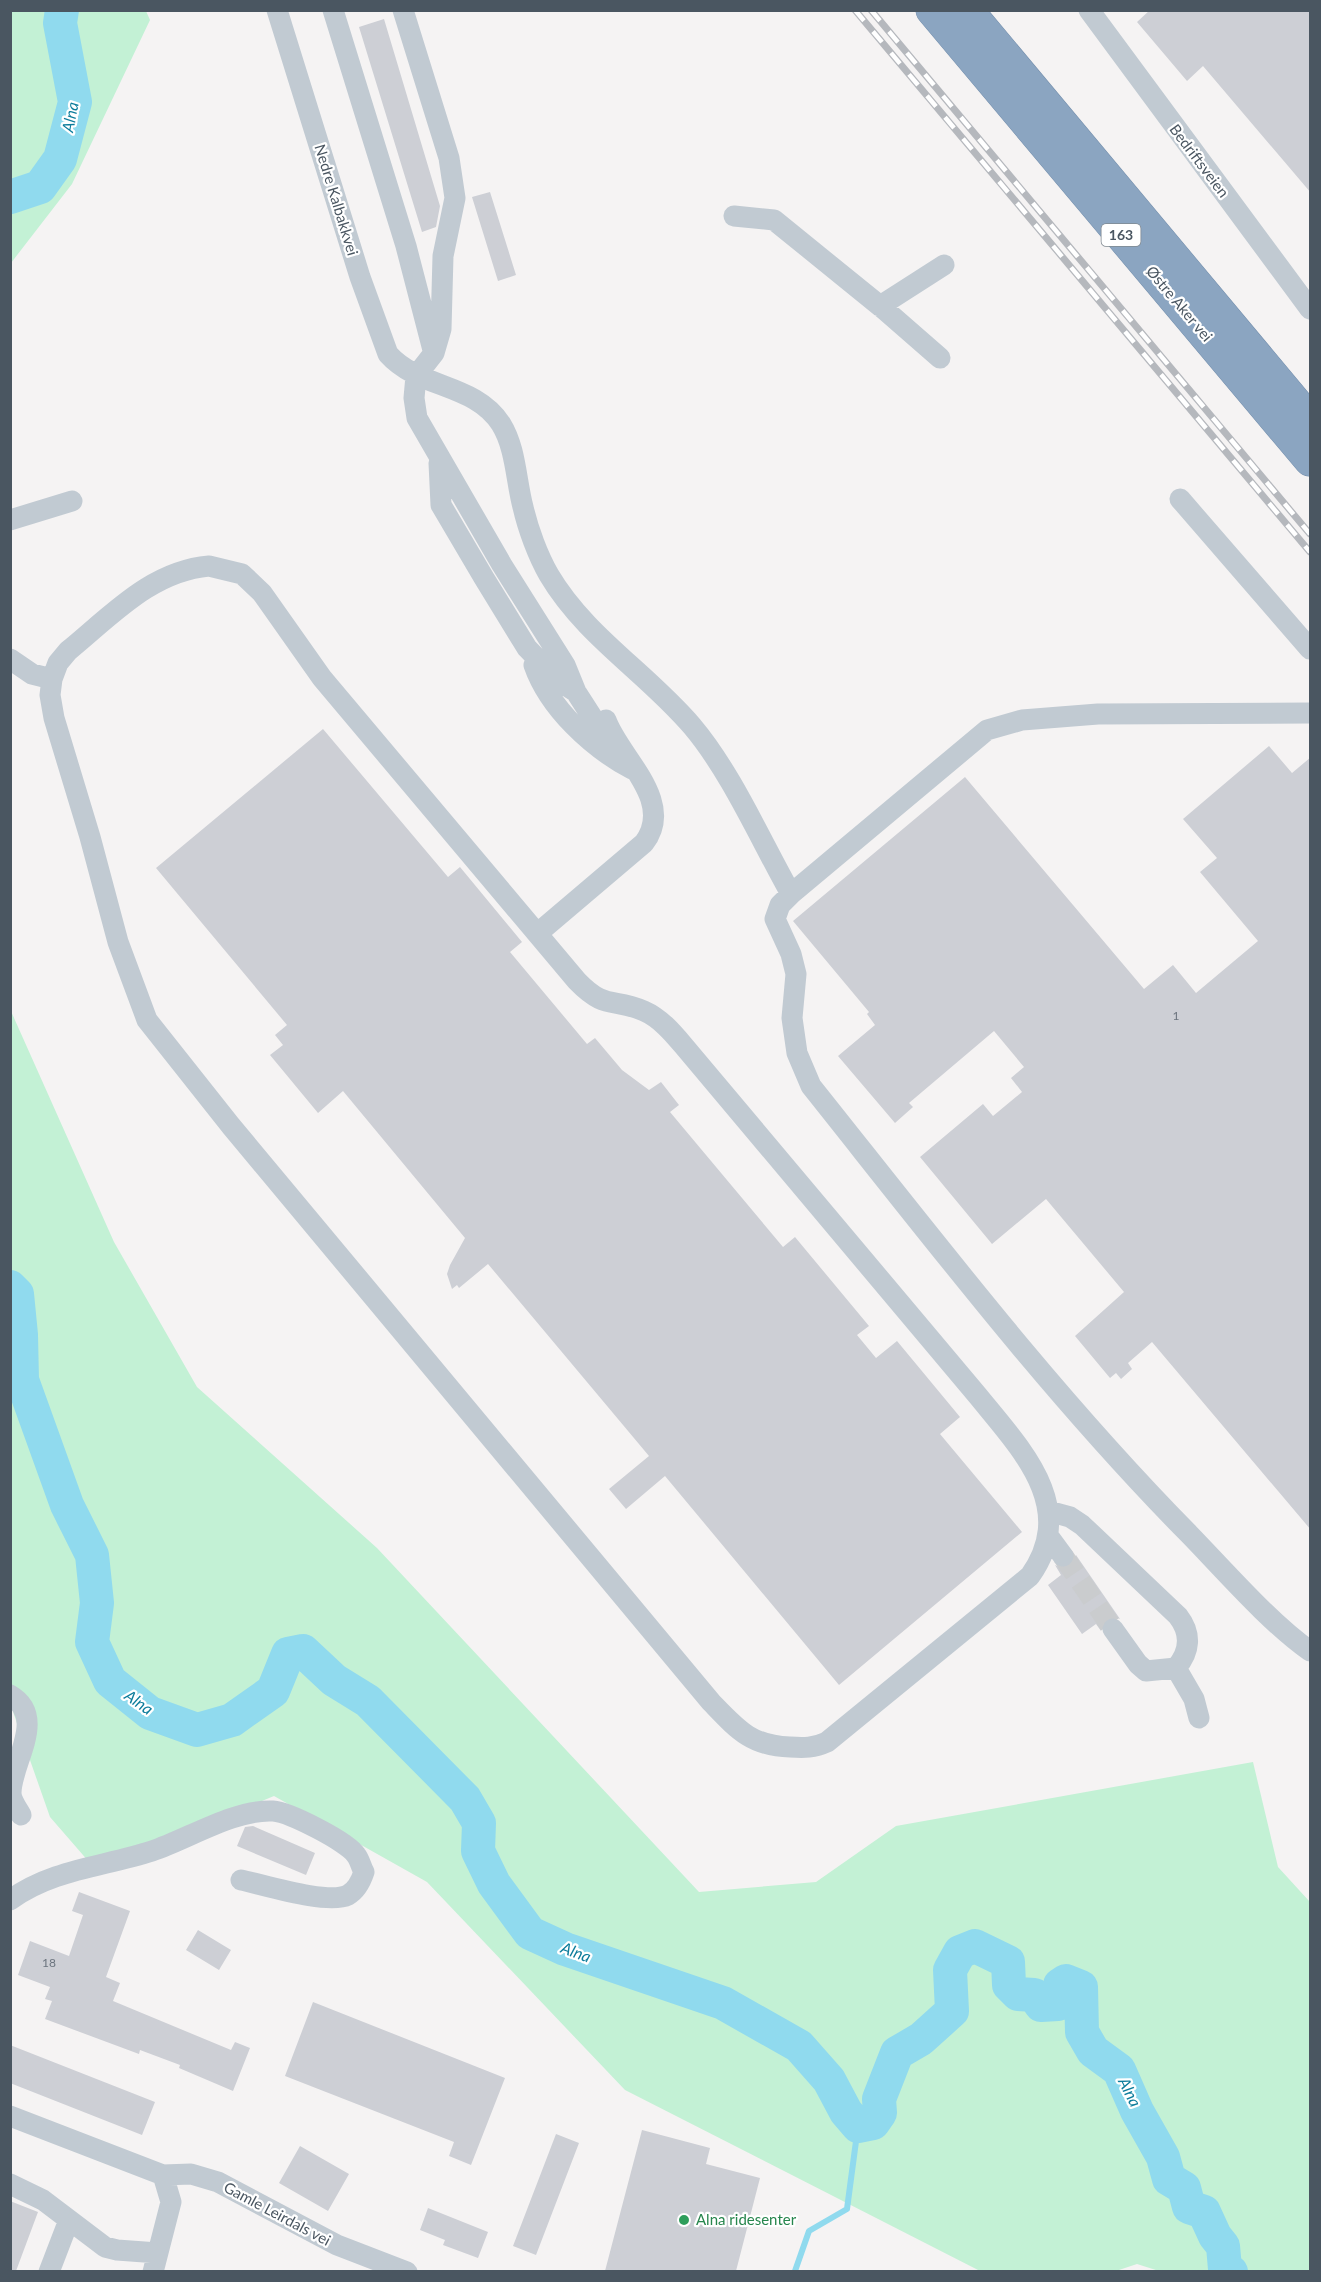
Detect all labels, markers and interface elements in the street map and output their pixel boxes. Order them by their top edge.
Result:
water label: Alna [57,100,82,135]
street label: Bedriftsveien [1166,120,1233,201]
street label: Nedre Kalbakkvei [311,142,362,258]
road number: 163 [1102,224,1140,246]
street label: Østre Aker vei [1143,262,1217,345]
house number: 1 [1173,1008,1180,1023]
water label: Alna [121,1685,157,1718]
water label: Alna [558,1937,594,1966]
house number: 18 [42,1955,56,1970]
water label: Alna [1115,2073,1146,2110]
street label: Gamle Leirdals vei [221,2177,334,2249]
place label: Alna ridesenter [696,2210,797,2228]
marker: Alna ridesenter [677,2213,691,2227]

